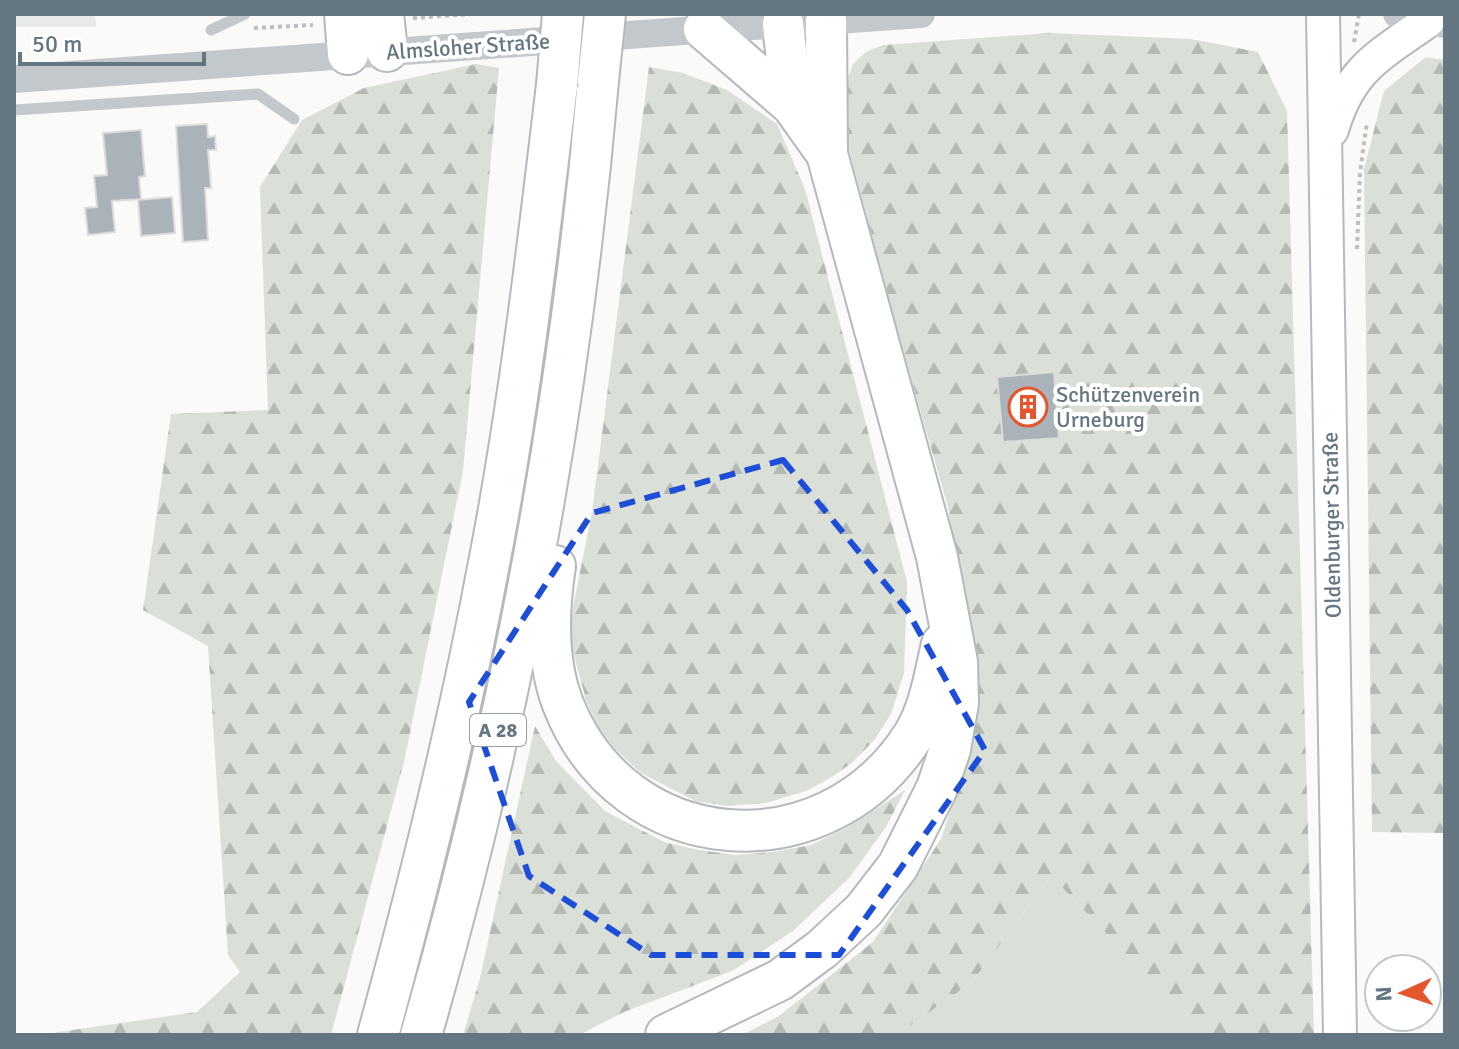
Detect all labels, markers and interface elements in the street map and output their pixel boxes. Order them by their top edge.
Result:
scale bar [20,16,204,66]
street label: Almsloher Straße [385,27,551,66]
text: 50 m [32,29,82,59]
place label: Schützenverein Urneburg [1056,381,1200,433]
building icon: Schützenverein Urneburg [1007,386,1049,428]
street label: Oldenburger Straße [1316,432,1347,618]
road number: A 28 [470,714,526,746]
north arrow [1363,953,1443,1033]
text: N [1370,986,1397,1002]

